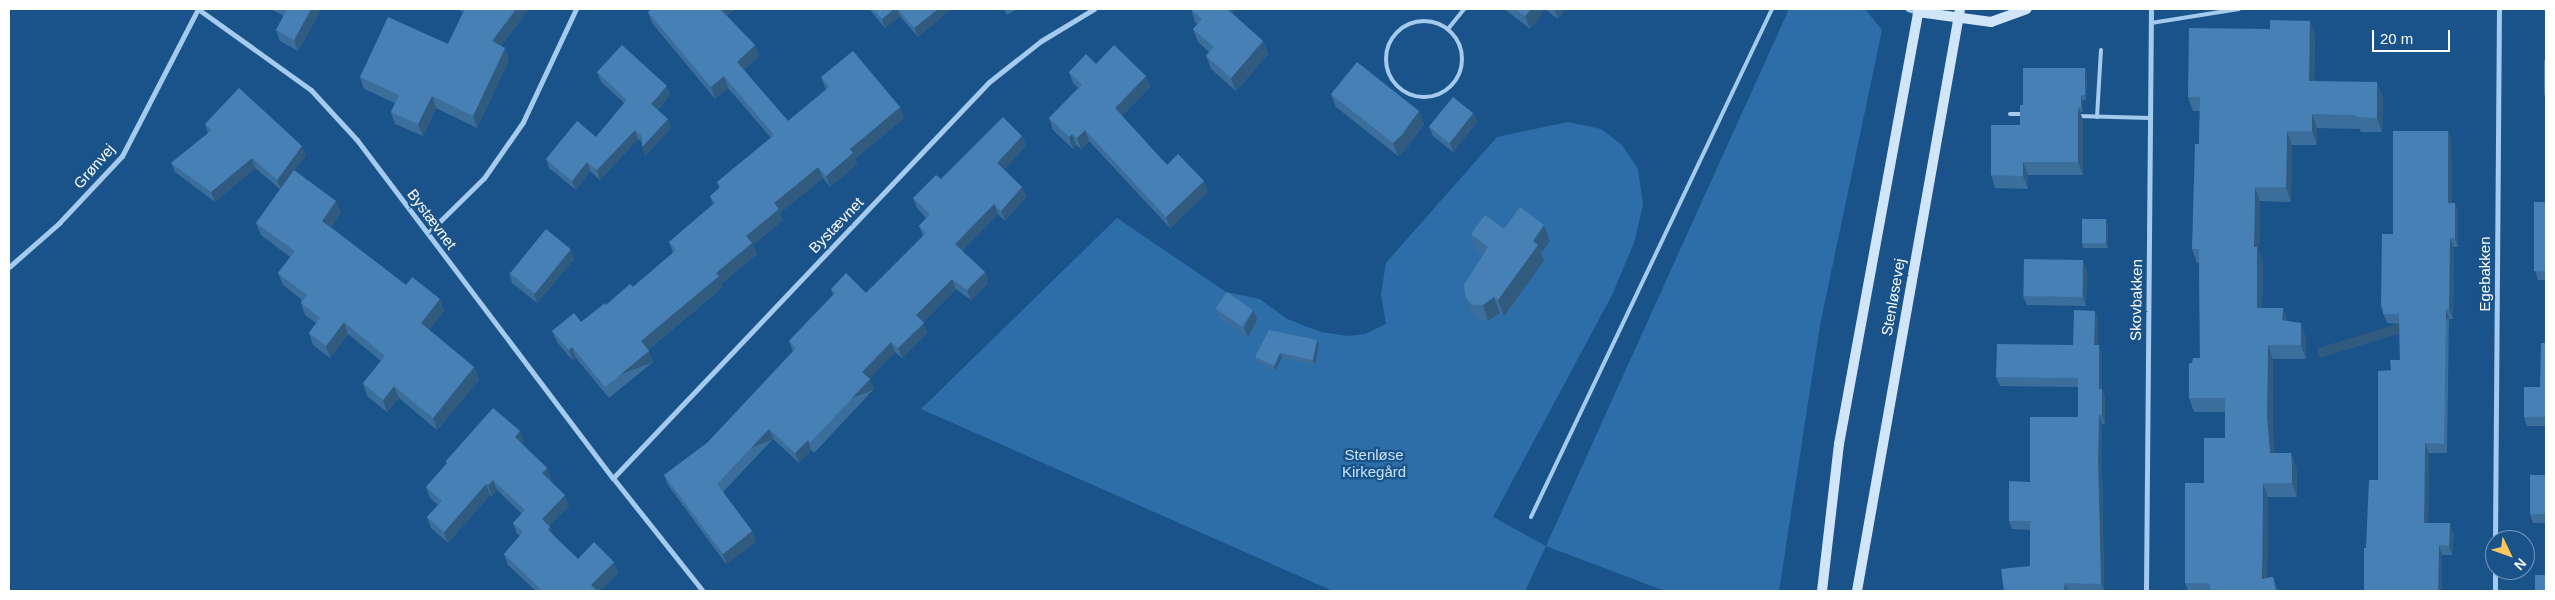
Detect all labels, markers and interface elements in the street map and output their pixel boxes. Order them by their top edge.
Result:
scale bar [2375,20,2452,52]
text: 20 m [2380,30,2413,47]
street label: Grønvej [70,140,118,192]
street label: Bystævnet [403,185,461,253]
street label: Bystævnet [805,193,867,257]
street label: Egebakken [2476,236,2494,312]
street label: Stenløsevej [1877,257,1909,337]
street label: Skovbakken [2126,259,2146,341]
park label: Stenløse Kirkegård [1342,445,1406,480]
north arrow [2485,530,2535,580]
text: N [2511,555,2530,573]

